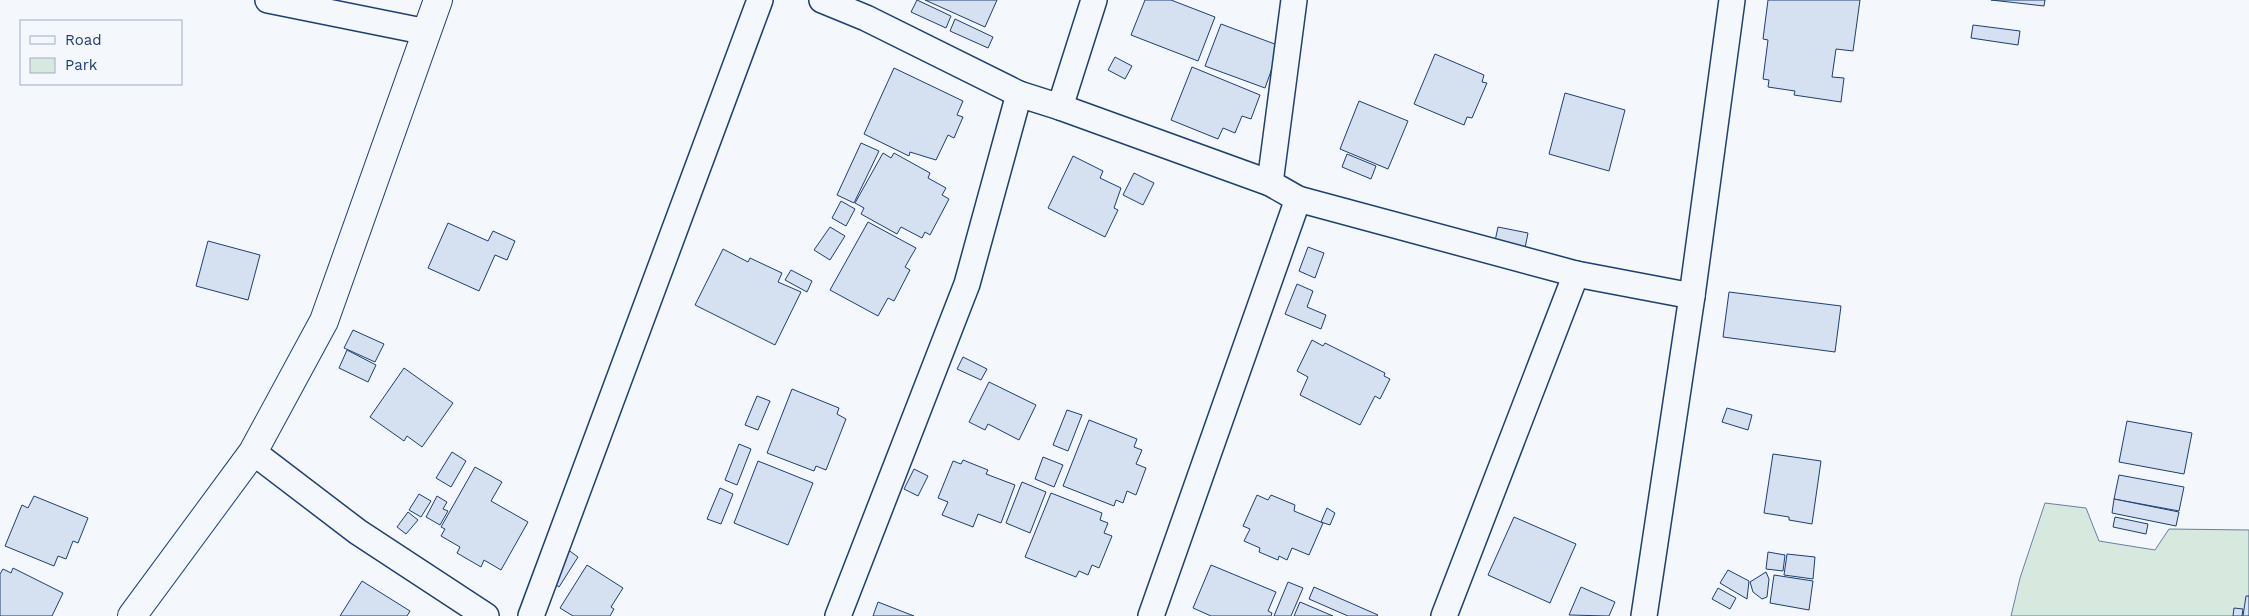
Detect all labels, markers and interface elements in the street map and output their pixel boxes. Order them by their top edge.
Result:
legend [20,20,182,85]
text: Road [65,31,102,49]
text: Park [65,56,98,74]

